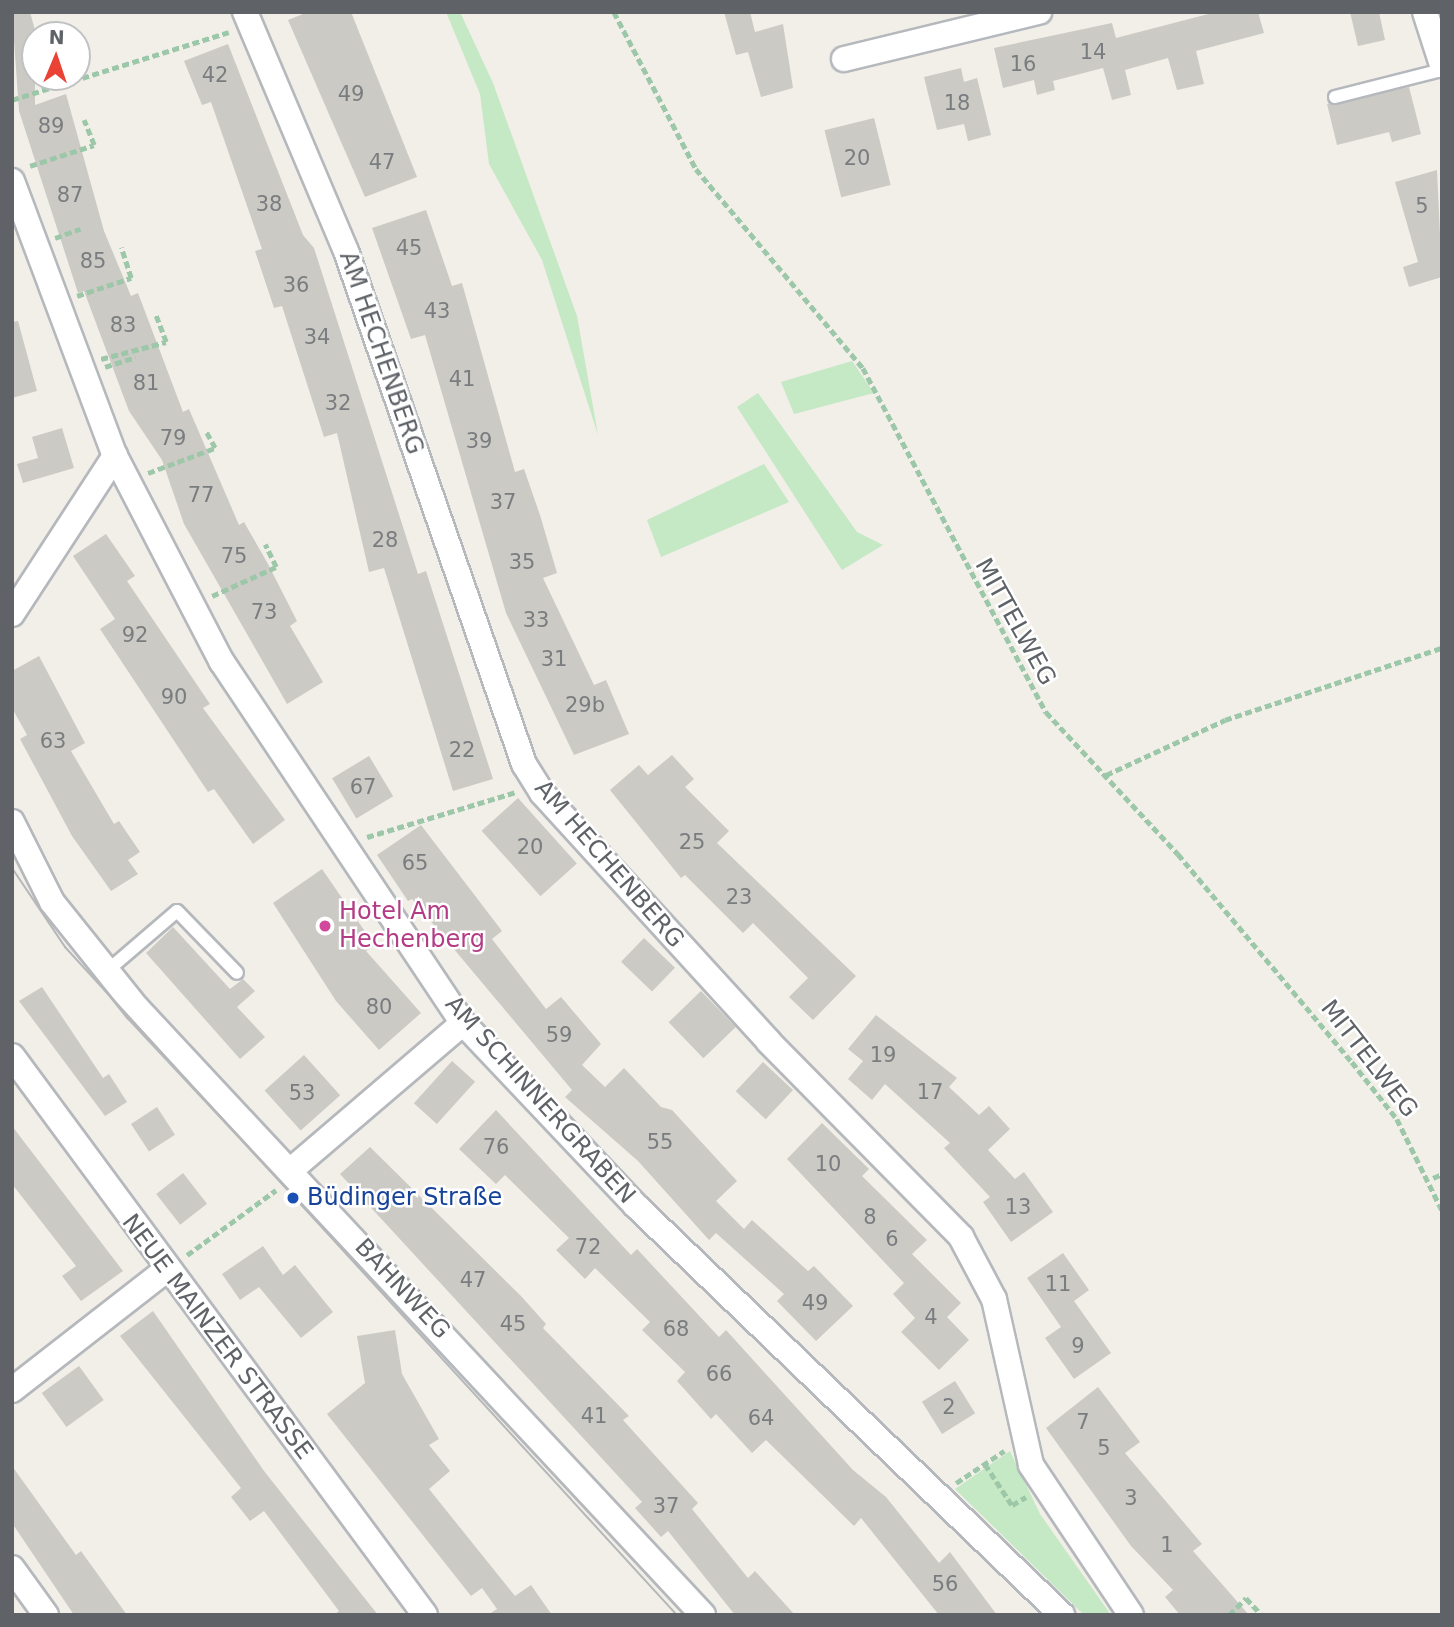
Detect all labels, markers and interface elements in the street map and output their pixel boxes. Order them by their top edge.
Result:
north arrow [21,21,91,91]
text: N [48,26,65,48]
house number: 14 [1080,39,1106,65]
house number: 16 [1010,51,1036,77]
house number: 42 [202,62,228,88]
house number: 49 [338,81,364,107]
house number: 18 [944,90,970,116]
house number: 89 [38,113,64,139]
house number: 20 [844,145,870,171]
house number: 47 [369,149,395,175]
house number: 87 [57,182,83,208]
house number: 38 [256,191,282,217]
house number: 5 [1415,193,1429,219]
house number: 45 [396,235,422,261]
house number: 85 [80,248,106,274]
street label: AM HECHENBERG [333,248,429,458]
house number: 36 [283,272,309,298]
house number: 43 [424,298,450,324]
house number: 83 [110,312,136,338]
house number: 34 [304,324,330,350]
house number: 41 [449,366,475,392]
house number: 81 [133,370,159,396]
house number: 32 [325,390,351,416]
house number: 79 [160,425,186,451]
house number: 39 [466,428,492,454]
house number: 77 [188,482,214,508]
house number: 37 [490,489,516,515]
house number: 28 [372,527,398,553]
house number: 75 [221,543,247,569]
house number: 35 [509,549,535,575]
street label: MITTELWEG [968,554,1062,690]
house number: 73 [251,599,277,625]
house number: 33 [523,607,549,633]
house number: 92 [122,622,148,648]
house number: 31 [541,646,567,672]
house number: 90 [161,684,187,710]
house number: 29b [565,692,605,718]
house number: 63 [40,728,66,754]
house number: 22 [449,737,475,763]
house number: 67 [350,774,376,800]
street label: AM HECHENBERG [528,774,690,954]
house number: 25 [679,829,705,855]
house number: 20 [517,834,543,860]
house number: 65 [402,850,428,876]
house number: 23 [726,884,752,910]
place label: Hotel Am Hechenberg [339,898,485,954]
marker: Hotel Am Hechenberg [317,918,333,934]
street label: AM SCHINNERGRABEN [439,990,641,1210]
house number: 80 [366,994,392,1020]
street label: MITTELWEG [1314,995,1424,1123]
house number: 59 [546,1022,572,1048]
house number: 19 [870,1042,896,1068]
house number: 17 [917,1079,943,1105]
house number: 53 [289,1080,315,1106]
house number: 55 [647,1129,673,1155]
house number: 76 [483,1134,509,1160]
house number: 10 [815,1151,841,1177]
place label: Büdinger Straße [307,1184,502,1212]
marker: Büdinger Straße [285,1190,301,1206]
house number: 13 [1005,1194,1031,1220]
house number: 8 [863,1204,877,1230]
street label: NEUE MAINZER STRASSE [115,1209,319,1465]
house number: 6 [885,1226,899,1252]
street label: BAHNWEG [348,1233,456,1345]
house number: 72 [575,1234,601,1260]
house number: 47 [460,1267,486,1293]
house number: 11 [1045,1271,1071,1297]
house number: 49 [802,1290,828,1316]
house number: 4 [924,1304,938,1330]
house number: 45 [500,1311,526,1337]
house number: 68 [663,1316,689,1342]
house number: 9 [1071,1333,1085,1359]
house number: 66 [706,1361,732,1387]
house number: 2 [942,1394,956,1420]
house number: 41 [581,1403,607,1429]
house number: 64 [748,1405,774,1431]
house number: 7 [1076,1409,1090,1435]
house number: 5 [1097,1435,1111,1461]
house number: 3 [1124,1485,1138,1511]
house number: 37 [653,1493,679,1519]
house number: 1 [1160,1532,1174,1558]
house number: 56 [932,1571,958,1597]

